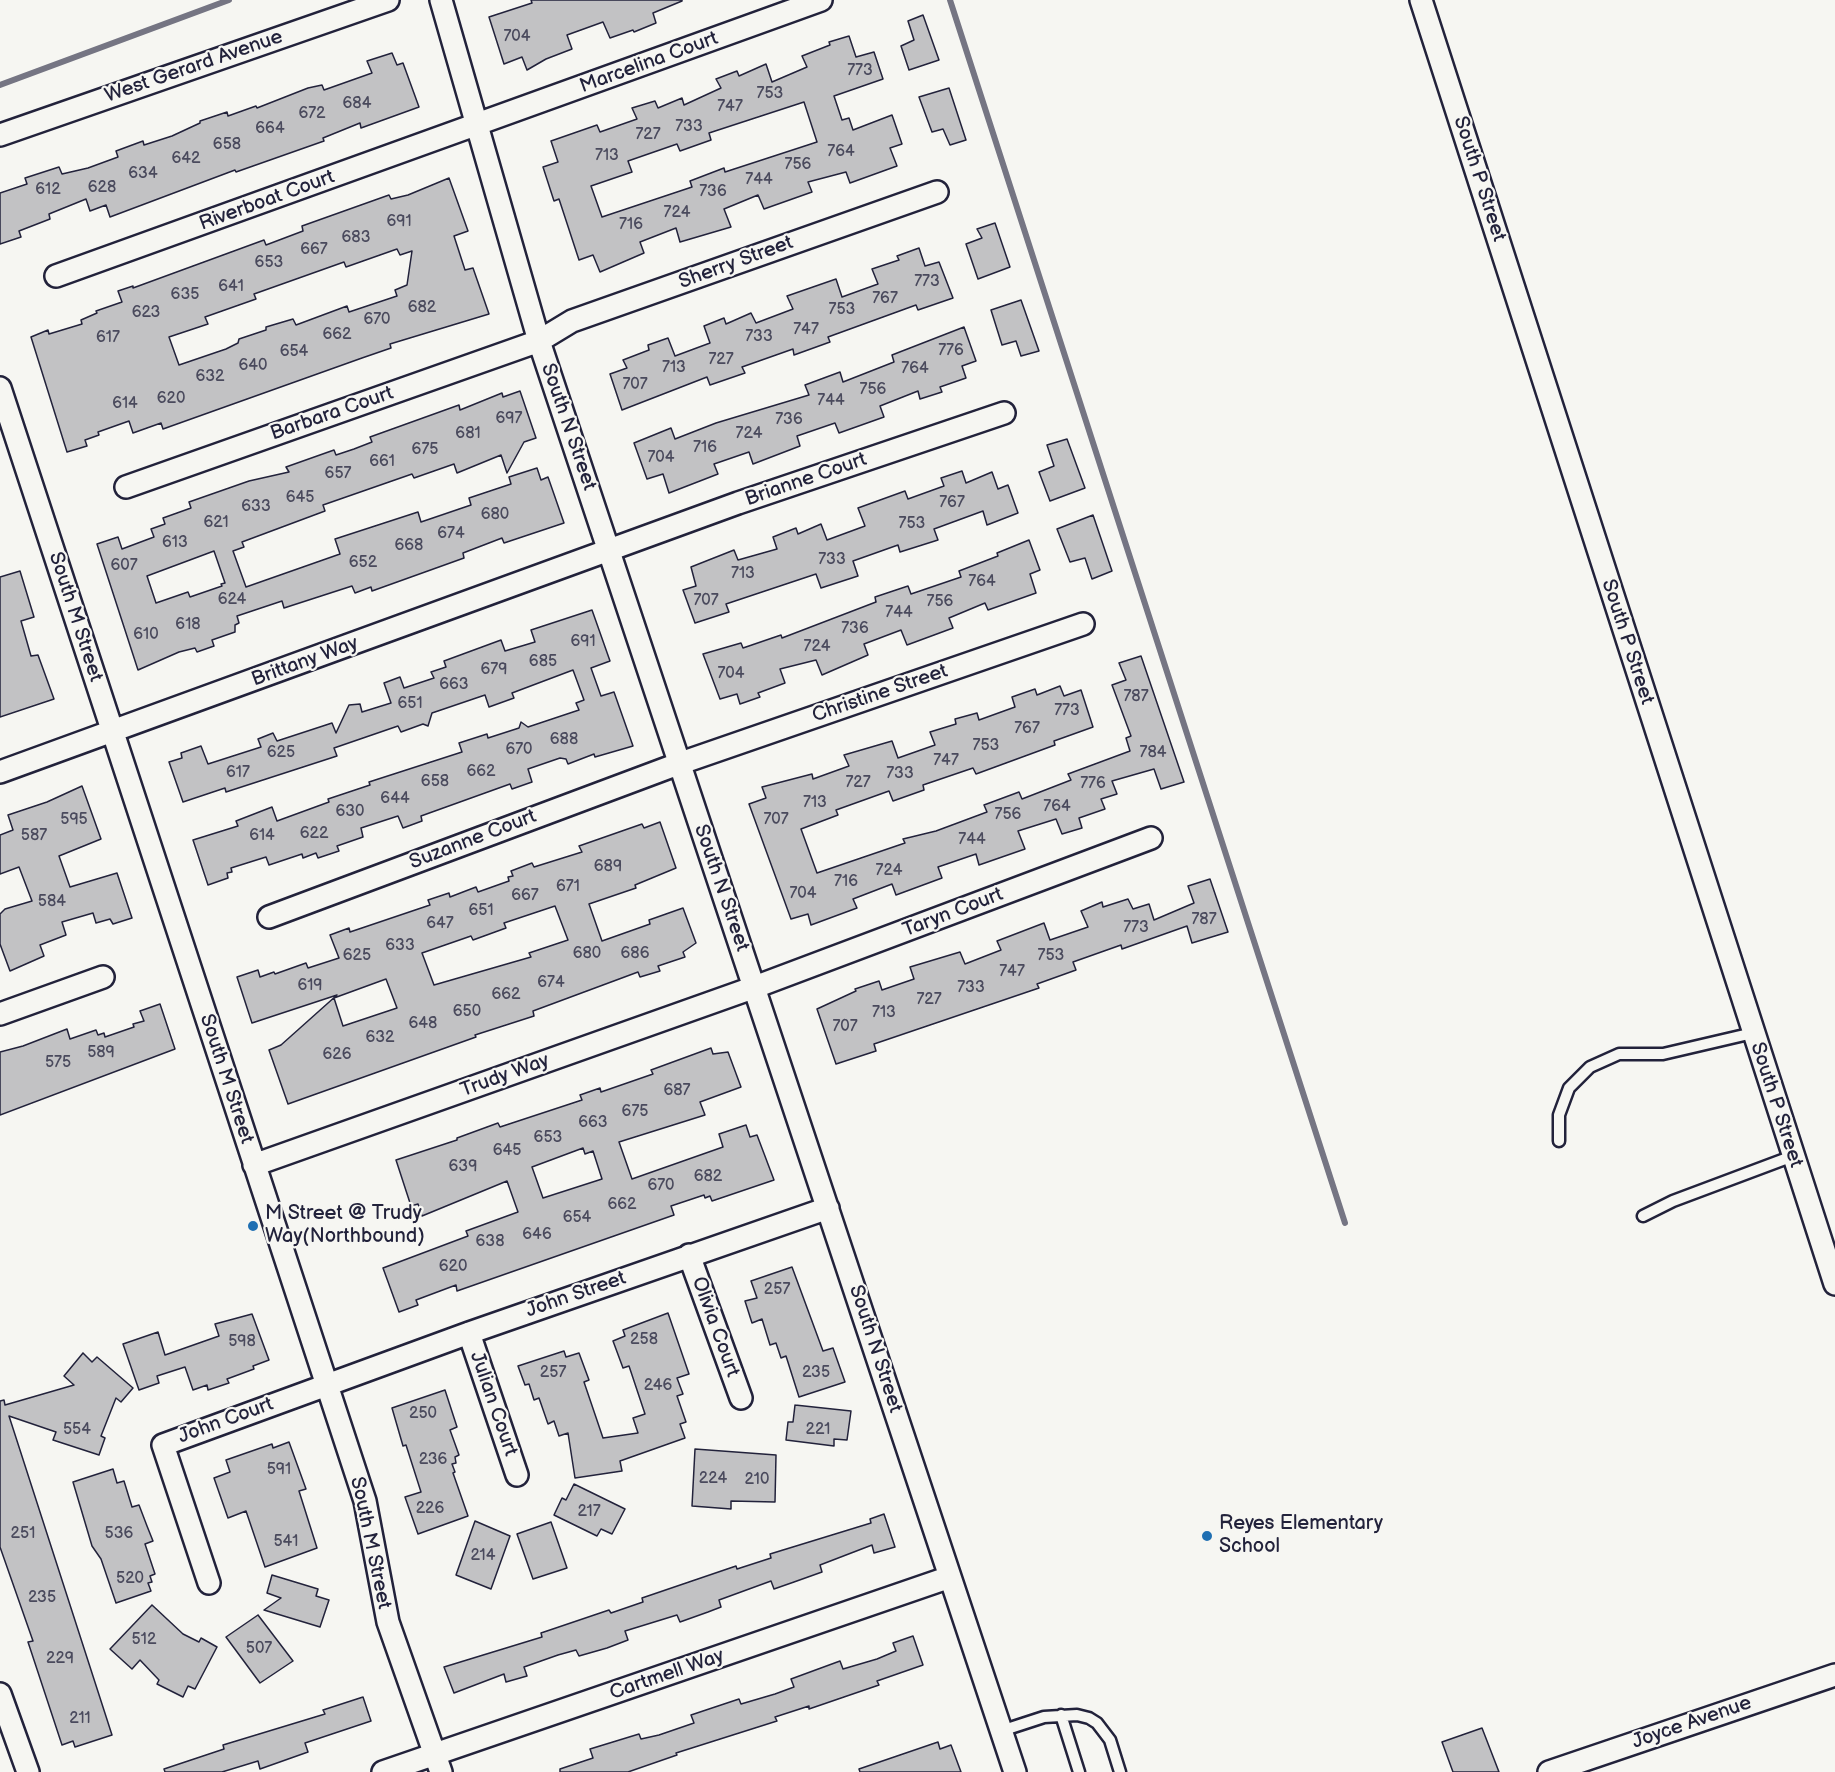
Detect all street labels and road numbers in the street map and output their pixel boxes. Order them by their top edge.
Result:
street label: West Gerard Avenue [102,25,286,109]
street label: Marcelina Court [577,27,721,99]
street label: South P Street [1448,114,1510,244]
street label: Riverboat Court [196,165,338,237]
street label: Sherry Street [676,231,796,295]
street label: South N Street [535,361,601,493]
street label: Barbara Court [267,382,397,446]
street label: Brianne Court [742,448,870,512]
street label: South M Street [43,549,107,685]
street label: South P Street [1596,577,1658,707]
street label: Brittany Way [248,632,362,692]
street label: Christine Street [809,660,951,728]
street label: Suzanne Court [406,805,540,875]
street label: South N Street [688,822,754,954]
street label: Taryn Court [900,883,1006,943]
street label: South M Street [194,1011,258,1147]
street label: South P Street [1745,1040,1807,1170]
street label: Trudy Way [457,1049,553,1103]
street label: John Street [523,1267,629,1323]
street label: Olivia Court [686,1274,744,1380]
street label: South N Street [843,1282,907,1416]
street label: Julian Court [464,1349,522,1459]
street label: John Court [175,1393,277,1449]
street label: South M Street [344,1475,396,1611]
street label: Cartmell Way [607,1644,727,1706]
street label: Joyce Avenue [1629,1691,1755,1755]

